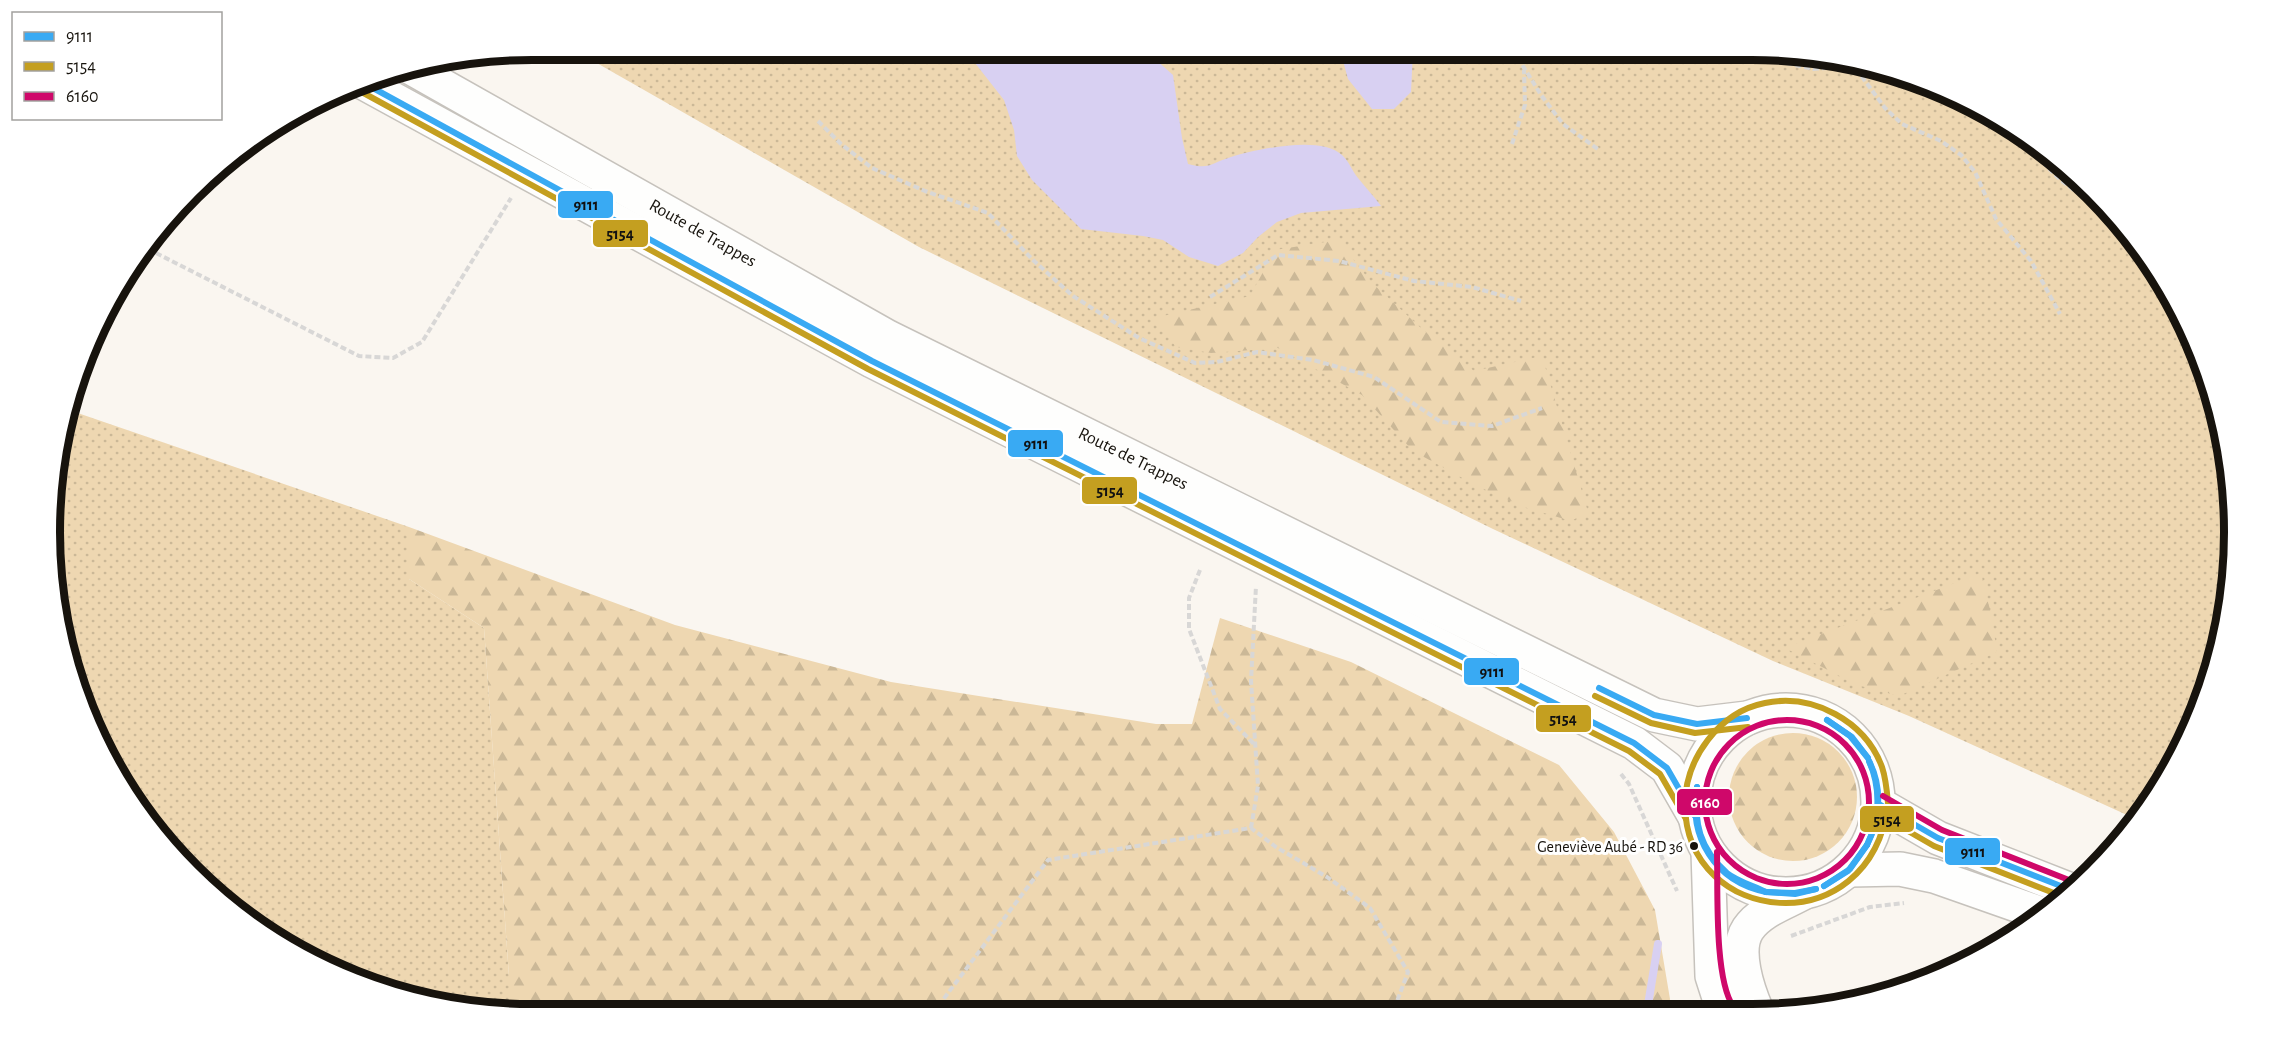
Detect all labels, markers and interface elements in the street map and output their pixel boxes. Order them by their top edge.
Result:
legend [12,12,222,120]
text: 9111 [66,28,93,46]
text: 5154 [66,58,96,76]
text: 6160 [66,88,99,106]
line badge: 9111 [557,190,614,219]
street label: Route de Trappes [646,196,759,271]
text: 9111 [573,197,599,213]
line badge: 5154 [592,219,649,248]
text: 5154 [606,226,634,242]
street label: Route de Trappes [1075,424,1191,494]
line badge: 9111 [1007,429,1064,458]
text: 9111 [1023,436,1049,452]
line badge: 5154 [1081,476,1138,505]
text: 5154 [1096,483,1124,499]
line badge: 9111 [1463,657,1520,686]
text: 9111 [1479,664,1505,680]
line badge: 5154 [1535,704,1592,733]
text: 5154 [1549,711,1577,727]
line badge: 6160 [1676,788,1733,816]
text: 6160 [1690,795,1720,811]
line badge: 5154 [1859,805,1915,833]
text: 5154 [1873,812,1901,828]
line badge: 9111 [1944,837,2001,866]
place label: Geneviève Aubé - RD 36 [1537,839,1683,855]
marker: Geneviève Aubé - RD 36 [1688,840,1700,852]
text: 9111 [1960,844,1986,860]

